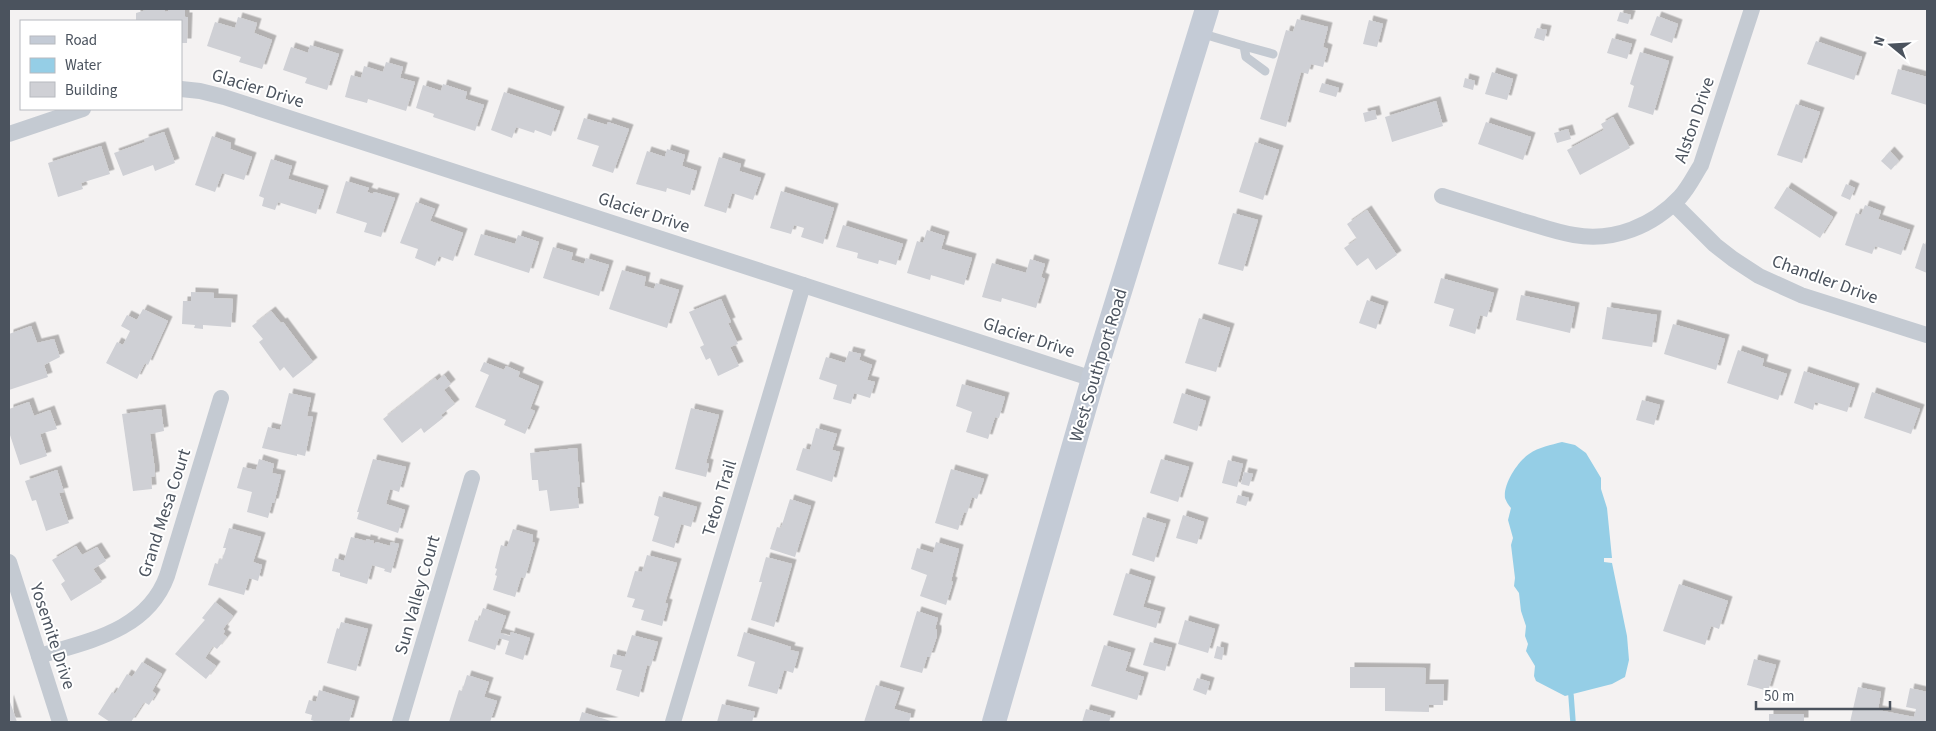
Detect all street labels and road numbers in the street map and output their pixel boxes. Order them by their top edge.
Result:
street label: Glacier Drive [209,63,307,114]
street label: Alston Drive [1668,74,1721,167]
street label: Glacier Drive [595,186,693,239]
street label: Chandler Drive [1768,249,1881,310]
street label: West Southport Road [1063,285,1134,445]
street label: Glacier Drive [980,311,1078,364]
street label: Grand Mesa Court [132,446,197,581]
street label: Teton Trail [696,457,743,540]
street label: Sun Valley Court [388,532,446,658]
street label: Yosemite Drive [23,579,82,693]

